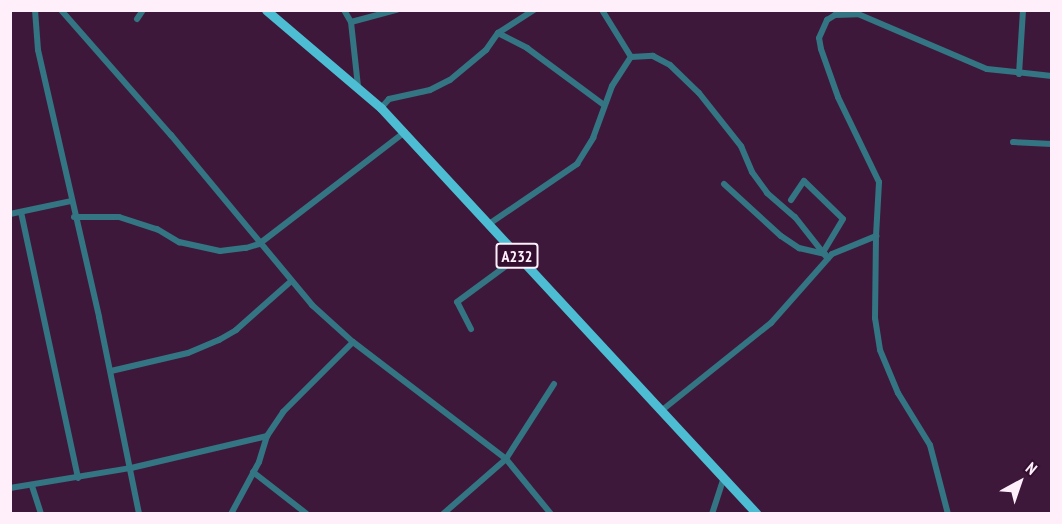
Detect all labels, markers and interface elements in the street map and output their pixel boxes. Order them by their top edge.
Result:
road number: A232 [494,243,540,269]
north arrow [990,452,1050,512]
text: N [1022,458,1041,479]

